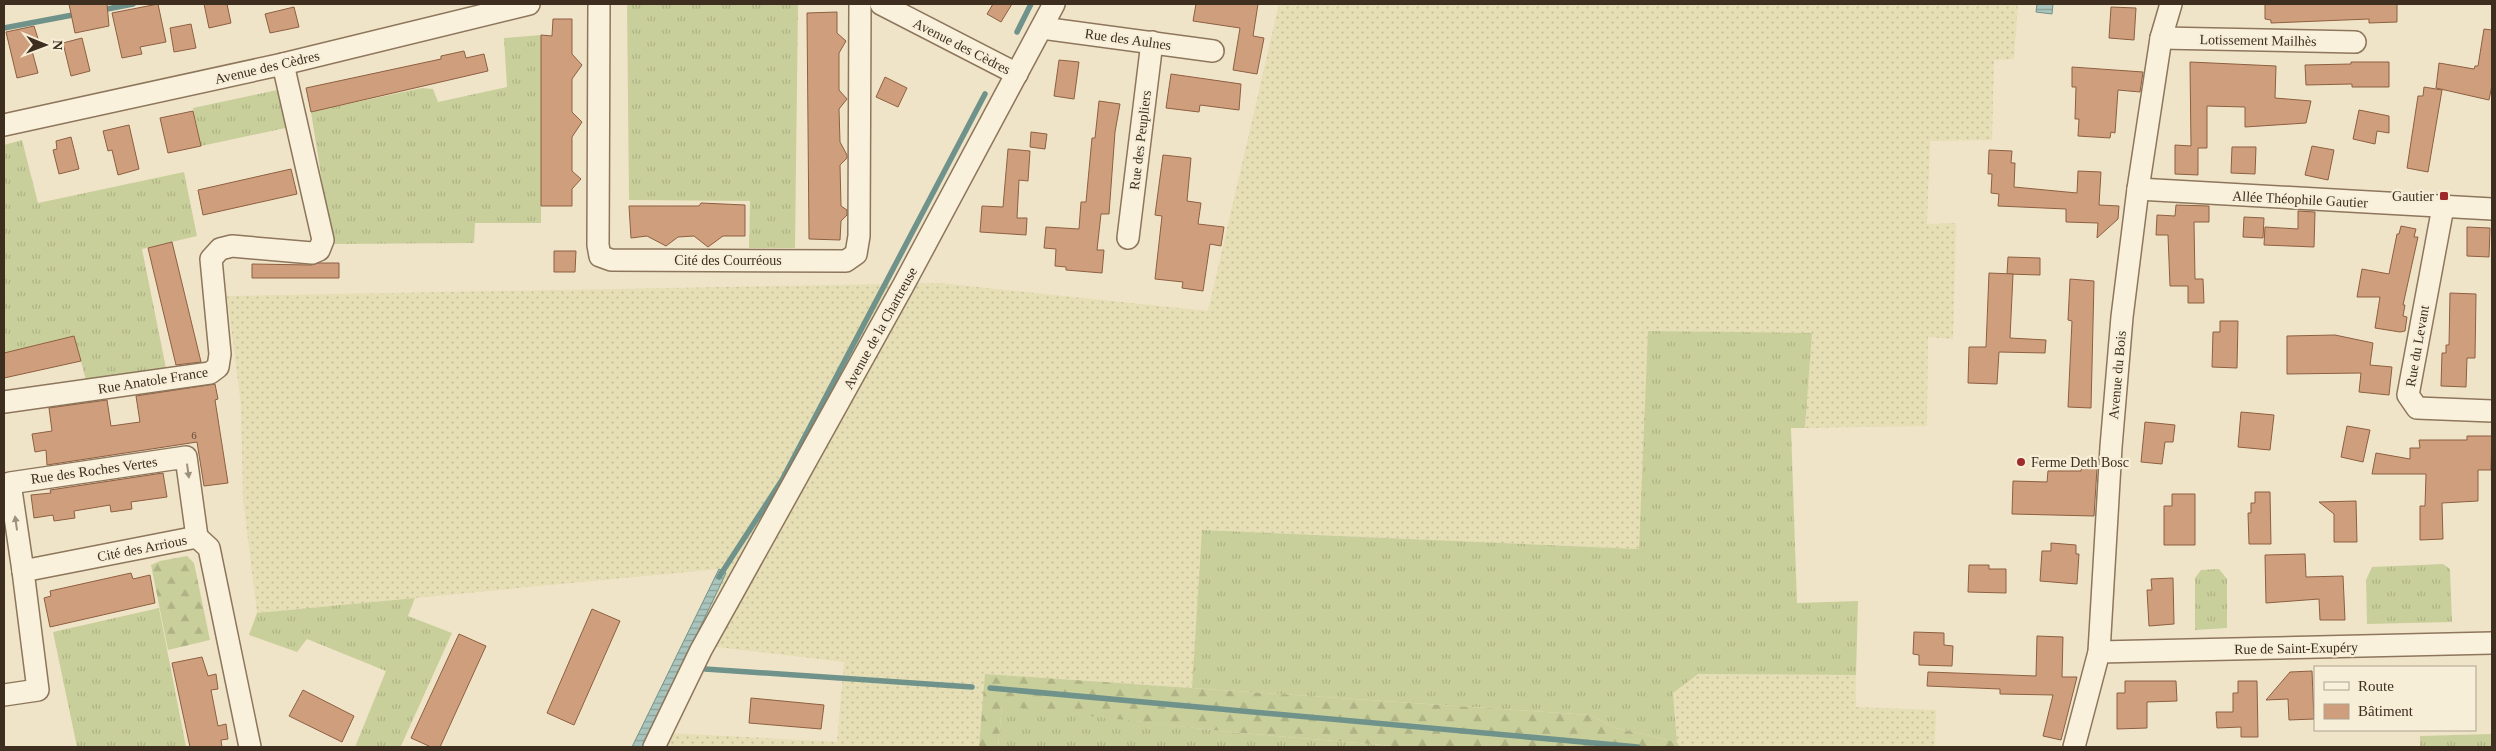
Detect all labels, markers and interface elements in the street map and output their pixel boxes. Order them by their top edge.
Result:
street label: Avenue des Cèdres [911,15,1013,77]
north arrow [20,20,70,70]
street label: Rue des Aulnes [1084,26,1172,53]
street label: Lotissement Mailhès [2199,32,2317,49]
text: N [50,40,65,50]
street label: Avenue des Cèdres [213,48,321,87]
street label: Rue des Peupliers [1127,89,1154,191]
street label: Allée Théophile Gautier [2232,188,2369,211]
place label: Gautier [2392,189,2434,204]
marker: Gautier [2438,190,2450,202]
street label: Cité des Courréous [674,253,782,268]
street label: Avenue de la Chartreuse [841,265,920,392]
street label: Rue du Levant [2403,304,2432,388]
street label: Avenue du Bois [2106,330,2129,420]
street label: Rue Anatole France [97,364,209,397]
house number: 6 [191,429,197,441]
street label: Rue des Roches Vertes [30,454,158,487]
place label: Ferme Deth Bosc [2031,455,2129,470]
marker: Ferme Deth Bosc [2015,456,2027,468]
one-way arrow [184,464,192,480]
one-way arrow [12,514,20,530]
street label: Cité des Arrious [96,532,188,565]
street label: Rue de Saint-Exupéry [2234,640,2358,657]
legend [2314,666,2476,731]
text: Route [2358,678,2394,694]
text: Bâtiment [2358,703,2414,719]

